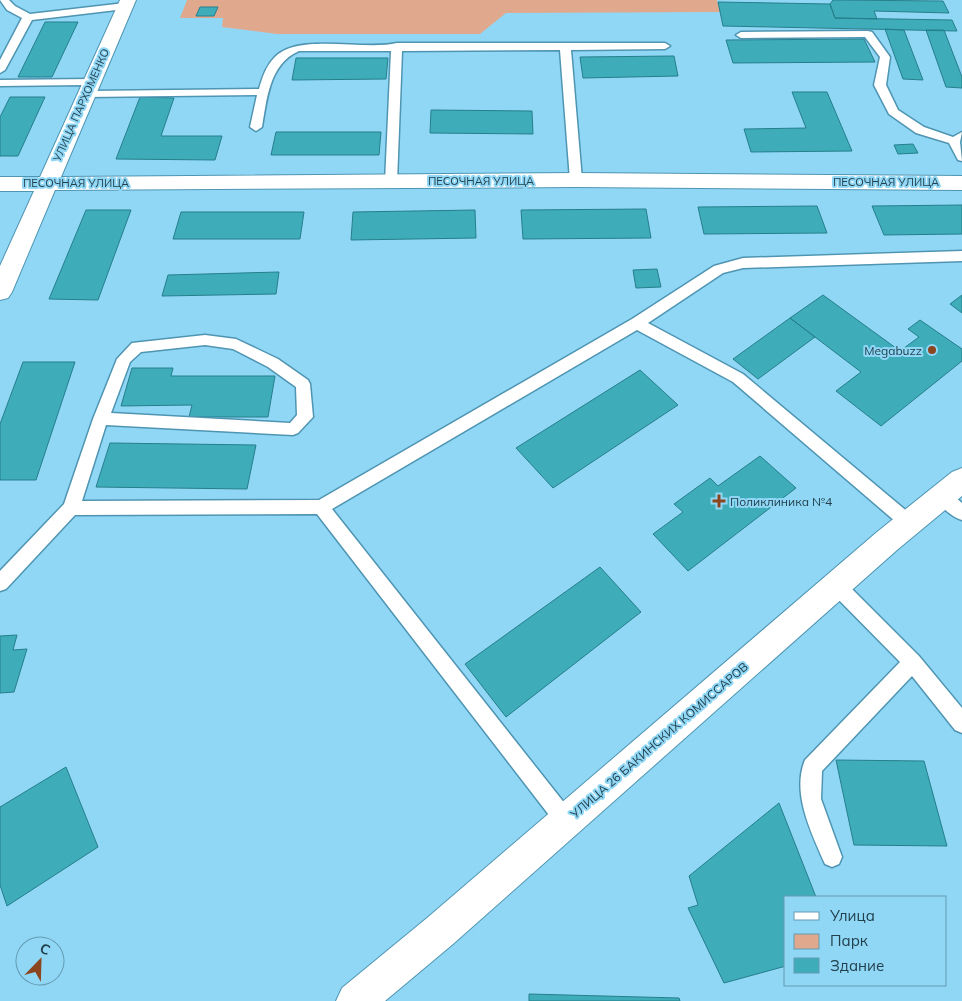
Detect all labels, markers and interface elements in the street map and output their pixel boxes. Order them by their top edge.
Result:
street label: УЛИЦА ПАРХОМЕНКО [49,46,112,165]
street label: ПЕСОЧНАЯ УЛИЦА [428,174,534,188]
street label: ПЕСОЧНАЯ УЛИЦА [833,175,939,189]
street label: ПЕСОЧНАЯ УЛИЦА [23,176,129,190]
place label: Megabuzz [864,343,922,358]
marker: Megabuzz [926,344,938,356]
marker: Поликлиника №4 [712,494,726,508]
place label: Поликлиника №4 [730,494,832,509]
street label: УЛИЦА 26 БАКИНСКИХ КОМИССАРОВ [566,659,751,822]
legend [784,896,947,986]
text: Улица [829,906,875,925]
text: Парк [830,931,869,950]
north arrow [15,936,65,986]
text: С [37,939,53,959]
text: Здание [830,956,884,975]

